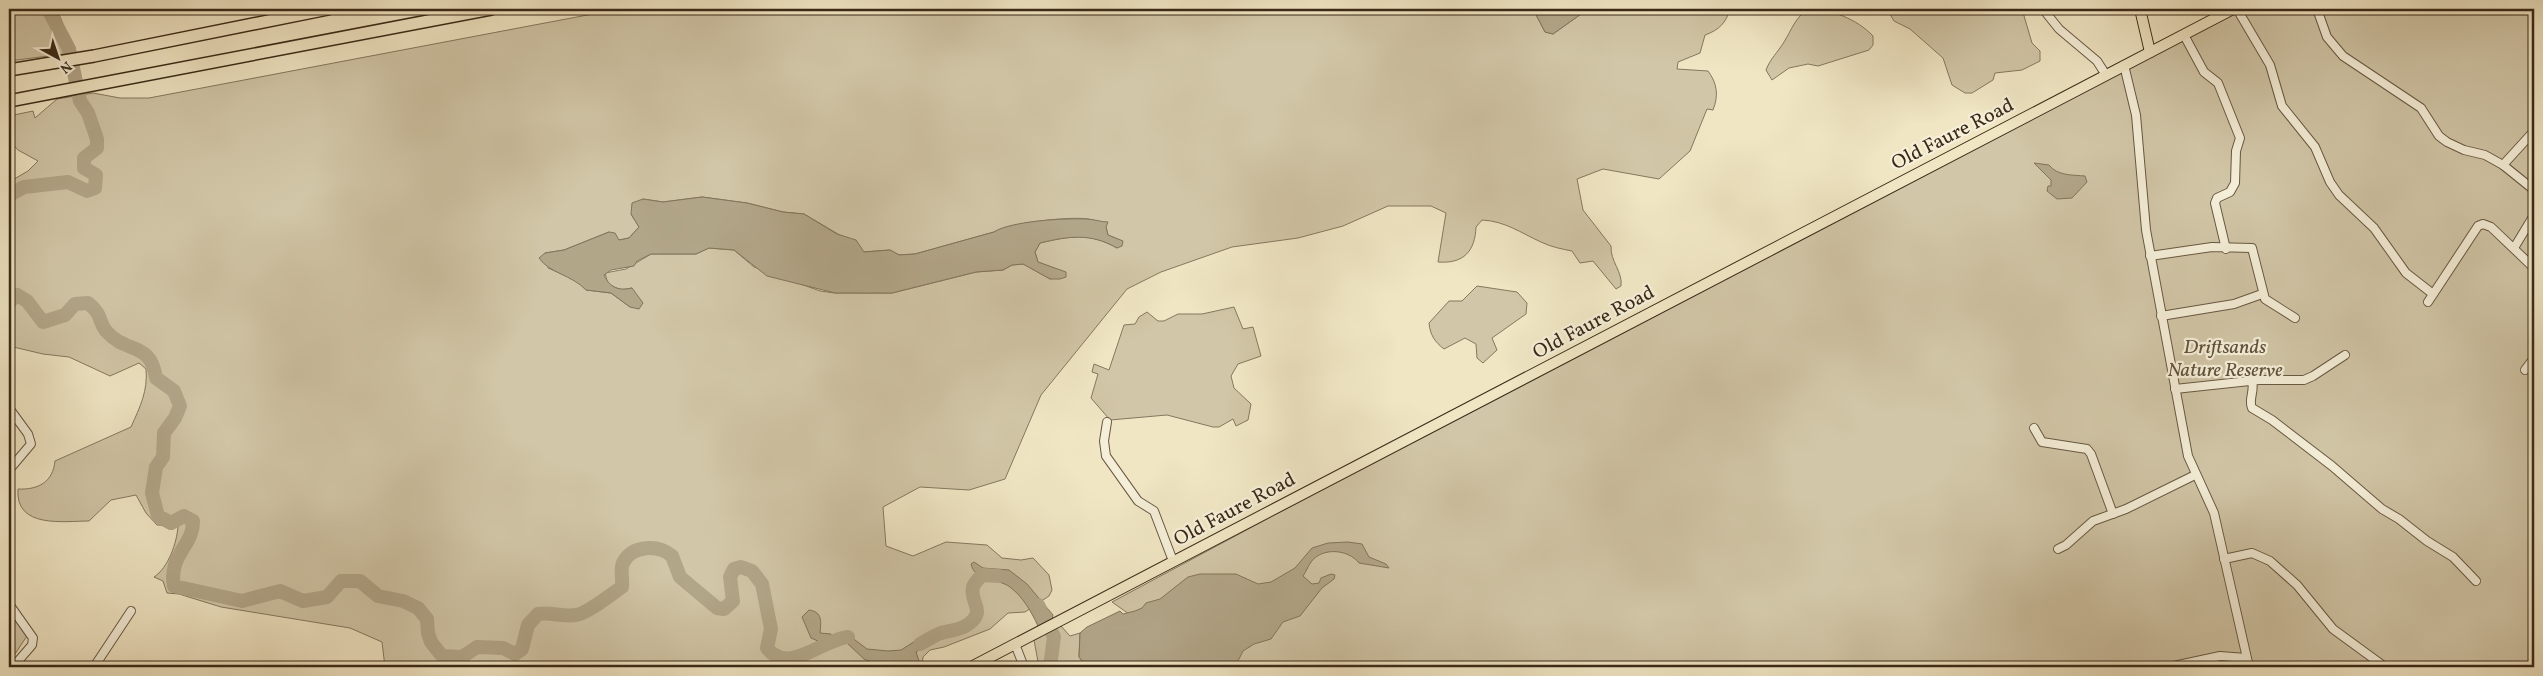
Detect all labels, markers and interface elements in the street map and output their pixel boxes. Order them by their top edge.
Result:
north arrow [32,32,82,82]
text: N [55,56,75,77]
street label: Old Faure Road [1887,92,2019,178]
street label: Old Faure Road [1528,279,1660,367]
park label: Driftsands Nature Reserve [2167,334,2283,385]
street label: Old Faure Road [1169,466,1301,554]

